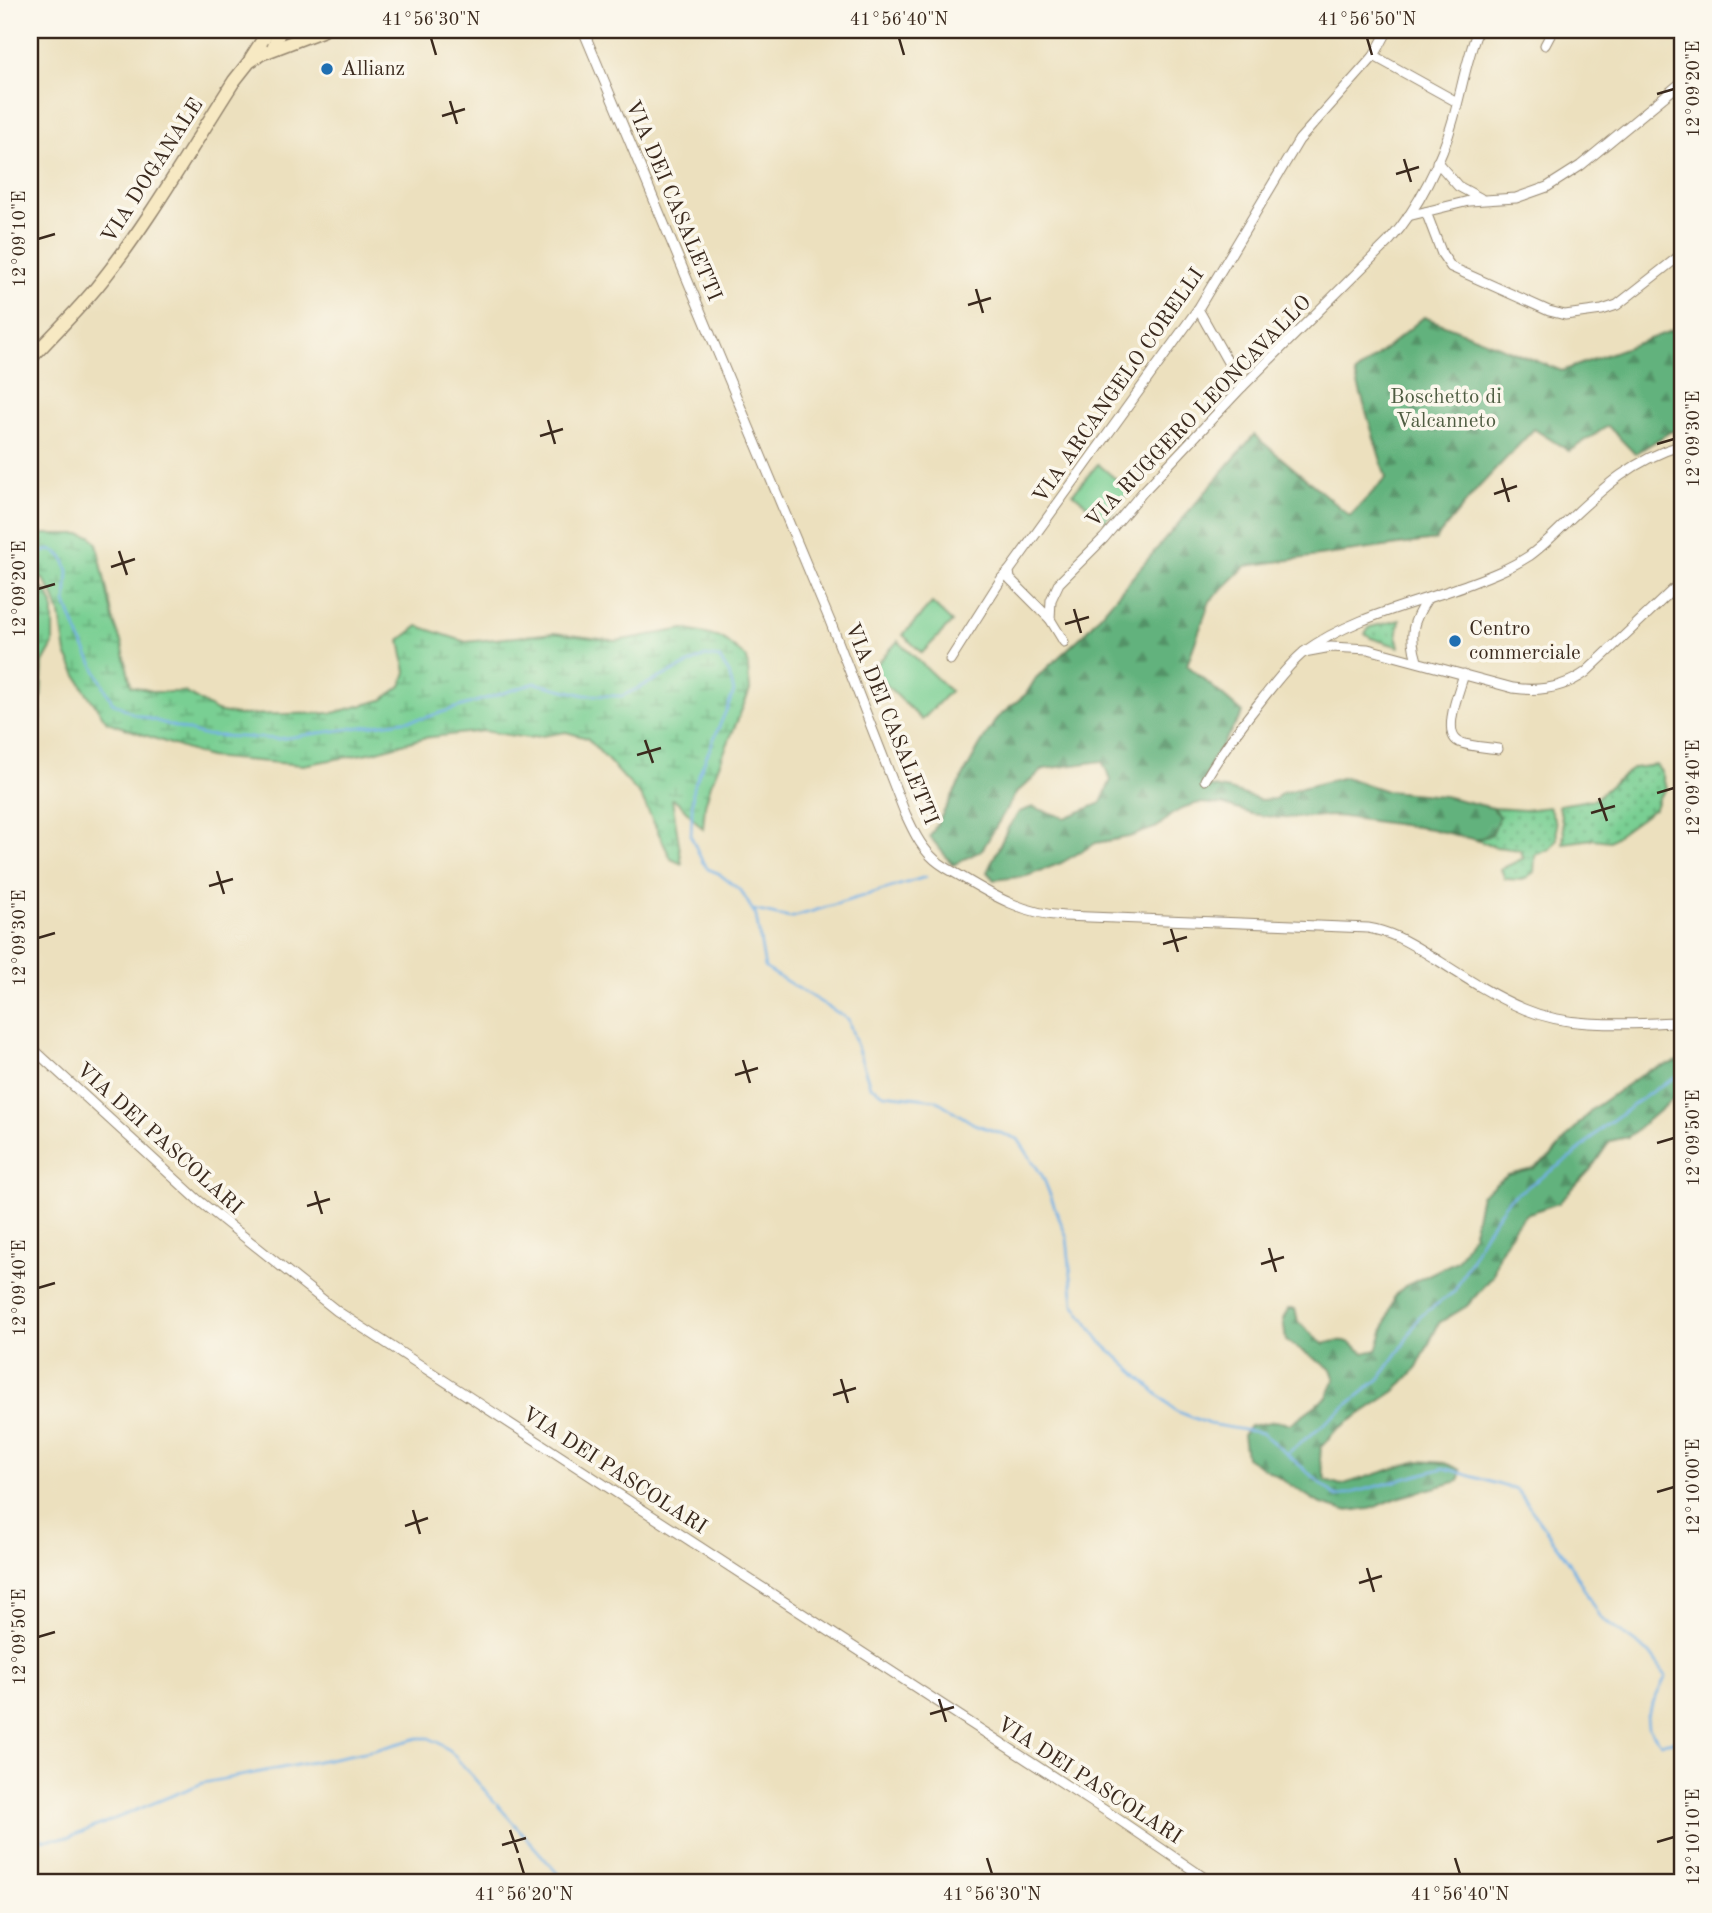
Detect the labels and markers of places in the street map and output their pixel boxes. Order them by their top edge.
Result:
place label: Allianz [341,59,405,80]
marker: Allianz [319,61,335,77]
place label: Centro commerciale [1469,619,1581,664]
marker: Centro commerciale [1447,633,1463,649]

